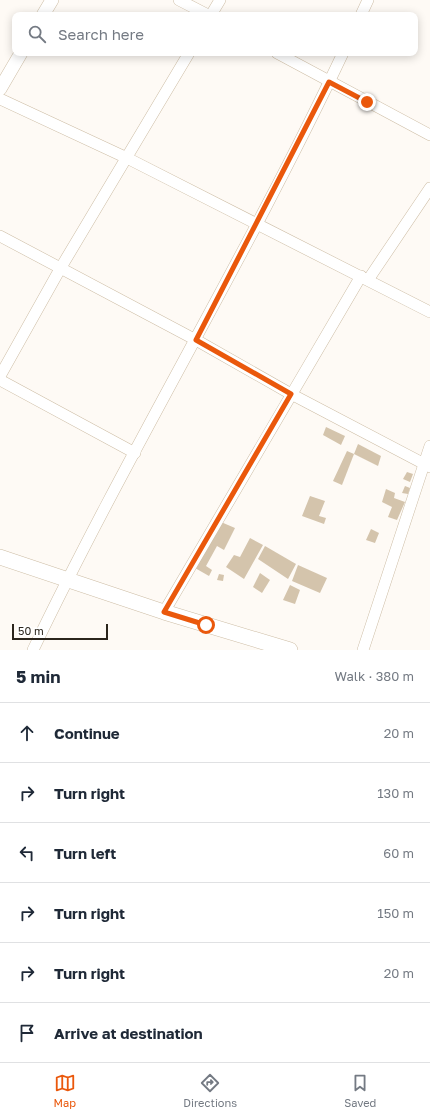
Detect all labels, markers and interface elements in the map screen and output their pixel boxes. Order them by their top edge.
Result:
search box [12,12,418,56]
icon: search [26,23,48,45]
text: Search here [58,25,144,43]
route end [358,93,376,111]
route start [197,616,215,634]
scale bar [12,622,108,641]
text: 50 m [18,624,44,637]
text: 5 min [16,666,60,687]
text: Walk · 380 m [334,668,414,684]
icon: ahead [16,722,38,744]
text: Continue [54,724,120,742]
text: 20 m [384,725,414,741]
icon: right [16,782,38,804]
text: Turn right [54,784,125,802]
text: 130 m [377,785,414,801]
icon: left [16,842,38,864]
text: Turn left [54,844,116,862]
text: 60 m [383,845,414,861]
icon: right [16,902,38,924]
text: Turn right [54,904,125,922]
text: 150 m [377,905,414,921]
icon: right [16,962,38,984]
text: Turn right [54,964,125,982]
text: 20 m [384,965,414,981]
icon: arrive [16,1022,38,1044]
text: Arrive at destination [54,1024,203,1042]
tab: Map [54,1072,76,1109]
tab: Directions [183,1072,237,1109]
tab: Saved [344,1072,376,1109]

